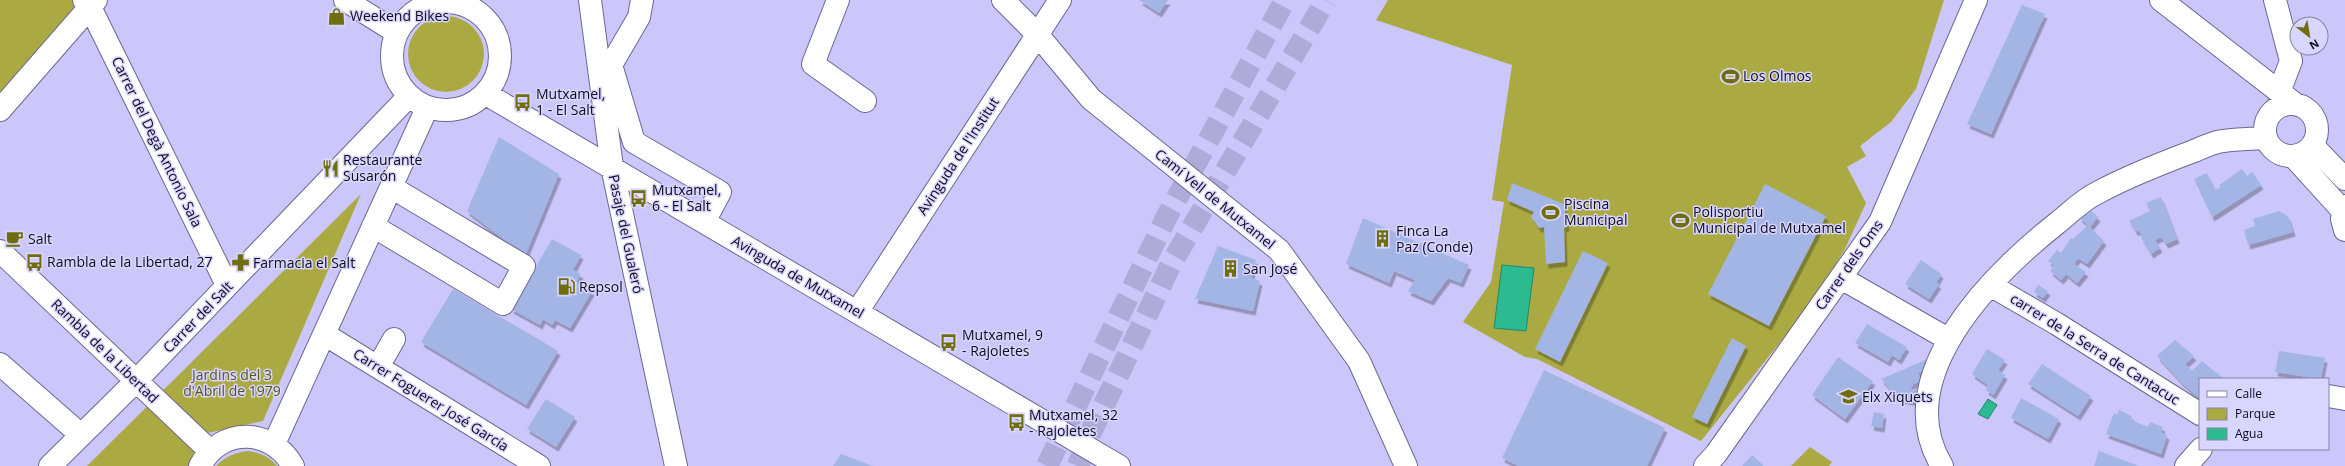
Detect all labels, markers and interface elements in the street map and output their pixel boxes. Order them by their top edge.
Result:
shop icon: Weekend Bikes [327,6,347,26]
place label: Weekend Bikes [350,6,449,25]
north arrow [2289,16,2329,56]
text: N [2307,36,2322,54]
street label: Carrer del Degà Antonio Sala [108,53,207,230]
sports icon: Los Olmos [1720,66,1740,86]
place label: Los Olmos [1743,66,1812,85]
place label: Mutxamel, 1 - El Salt [536,84,605,119]
bus stop icon: Mutxamel, 1 - El Salt [513,92,533,112]
street label: Avinguda de l'Institut [912,93,1003,218]
street label: Camí Vell de Mutxamel [1151,144,1279,253]
place label: Restaurante Susarón [343,150,423,185]
restaurant icon: Restaurante Susarón [320,158,340,178]
street label: Pasaje del Gualeró [605,173,648,295]
place label: Mutxamel, 6 - El Salt [652,180,721,215]
bus stop icon: Mutxamel, 6 - El Salt [629,188,649,208]
place label: Piscina Municipal [1564,194,1627,229]
sports icon: Piscina Municipal [1541,202,1561,222]
place label: Polisportiu Municipal de Mutxamel [1693,202,1846,237]
sports icon: Polisportiu Municipal de Mutxamel [1670,210,1690,230]
street label: Carrer dels Oms [1810,216,1887,314]
place label: Finca La Paz (Conde) [1396,221,1473,256]
cafe icon: Salt [5,229,25,249]
place label: Salt [28,229,52,248]
building icon: Finca La Paz (Conde) [1373,229,1393,249]
street label: Avinguda de Mutxamel [729,231,868,322]
bus stop icon: Rambla de la Libertad, 27 [24,252,44,272]
place label: Rambla de la Libertad, 27 [47,252,213,271]
pharmacy icon: Farmacia el Salt [230,253,250,273]
place label: Farmacia el Salt [253,253,355,272]
building icon: San José [1220,259,1240,279]
place label: San José [1243,259,1298,278]
street label: Carrer del Salt [159,277,237,357]
fuel station icon: Repsol [556,277,576,297]
place label: Repsol [579,277,623,296]
street label: carrer de la Serra de Cantacuc [2007,288,2184,409]
street label: Rambla de la Libertad [48,294,163,407]
place label: Mutxamel, 9 - Rajoletes [962,325,1043,360]
bus stop icon: Mutxamel, 9 - Rajoletes [939,333,959,353]
street label: Carrer Foguerer José García [350,344,513,455]
park label: Jardins del 3 d'Abril de 1979 [183,365,281,400]
legend [2199,378,2329,450]
text: Calle [2235,385,2262,402]
school or university icon: Elx Xiquets [1839,387,1859,407]
place label: Elx Xiquets [1862,387,1933,406]
place label: Mutxamel, 32 - Rajoletes [1029,405,1118,440]
text: Parque [2235,405,2275,422]
bus stop icon: Mutxamel, 32 - Rajoletes [1006,413,1026,433]
text: Agua [2235,425,2263,442]

